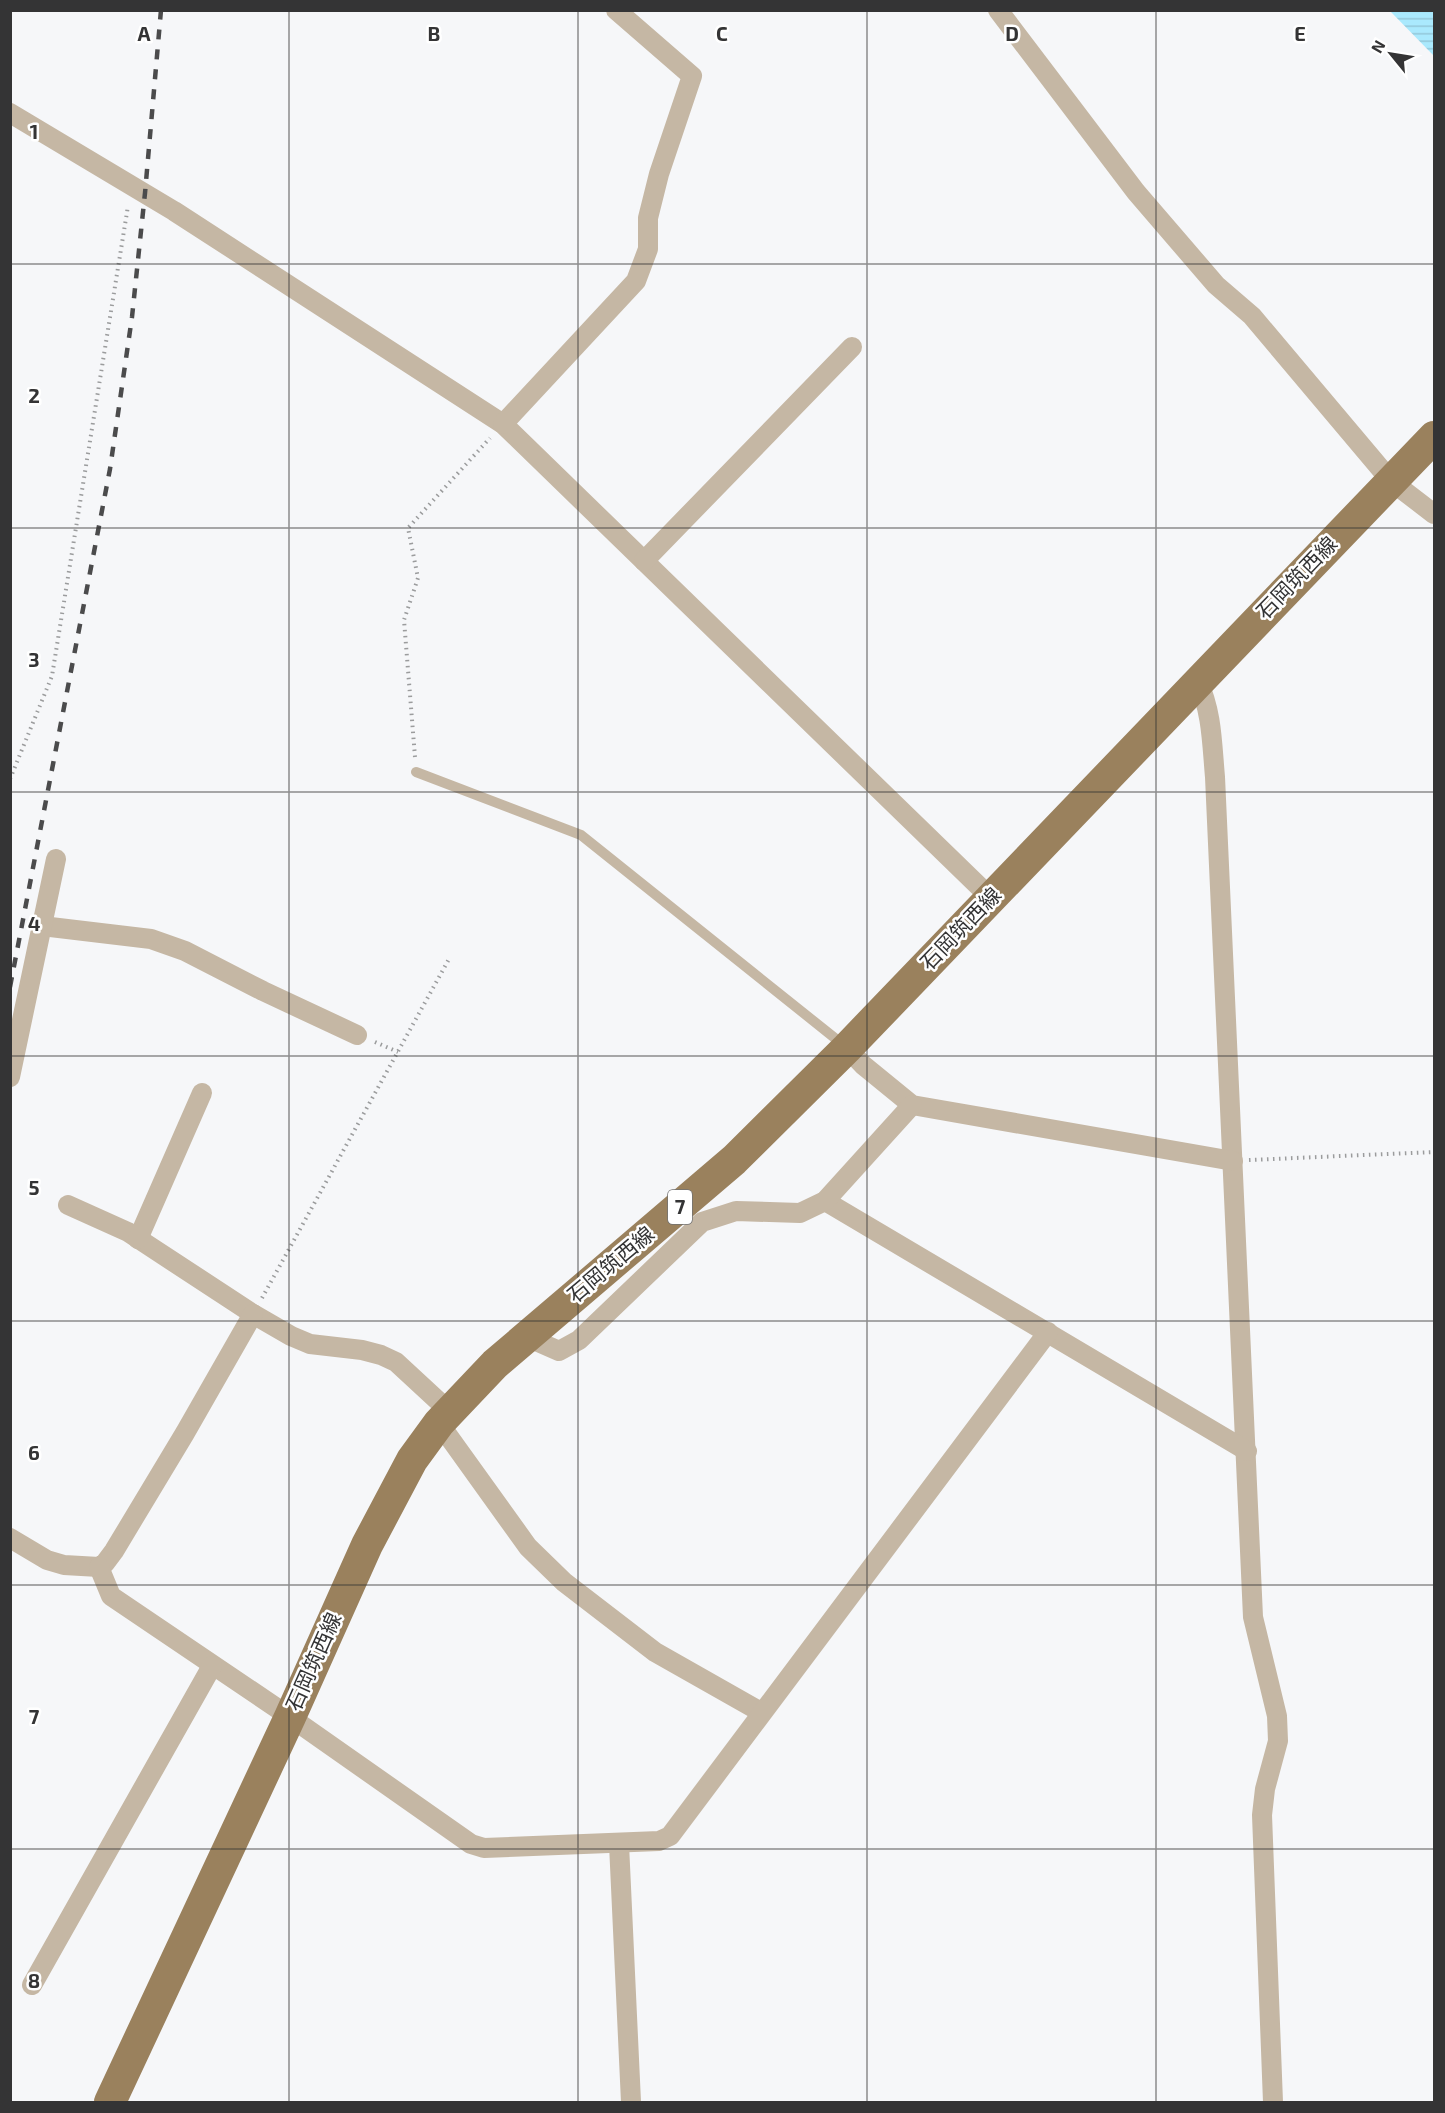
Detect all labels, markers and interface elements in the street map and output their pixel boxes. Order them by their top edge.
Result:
text: A [137,21,151,45]
text: B [428,21,440,45]
text: C [716,21,728,45]
text: D [1005,21,1019,45]
text: E [1294,21,1306,45]
north arrow [1361,24,1421,84]
text: N [1366,36,1389,56]
text: 1 [30,119,38,143]
text: 2 [28,383,40,407]
street label: 石岡筑西線 [1250,531,1341,623]
text: 3 [28,647,40,671]
street label: 石岡筑西線 [914,882,1005,974]
text: 4 [28,911,41,935]
text: 5 [28,1175,40,1199]
road number: 7 [668,1190,692,1224]
street label: 石岡筑西線 [562,1221,658,1307]
text: 6 [28,1440,40,1464]
street label: 石岡筑西線 [280,1608,345,1714]
text: 7 [29,1704,40,1728]
text: 8 [28,1968,40,1992]

